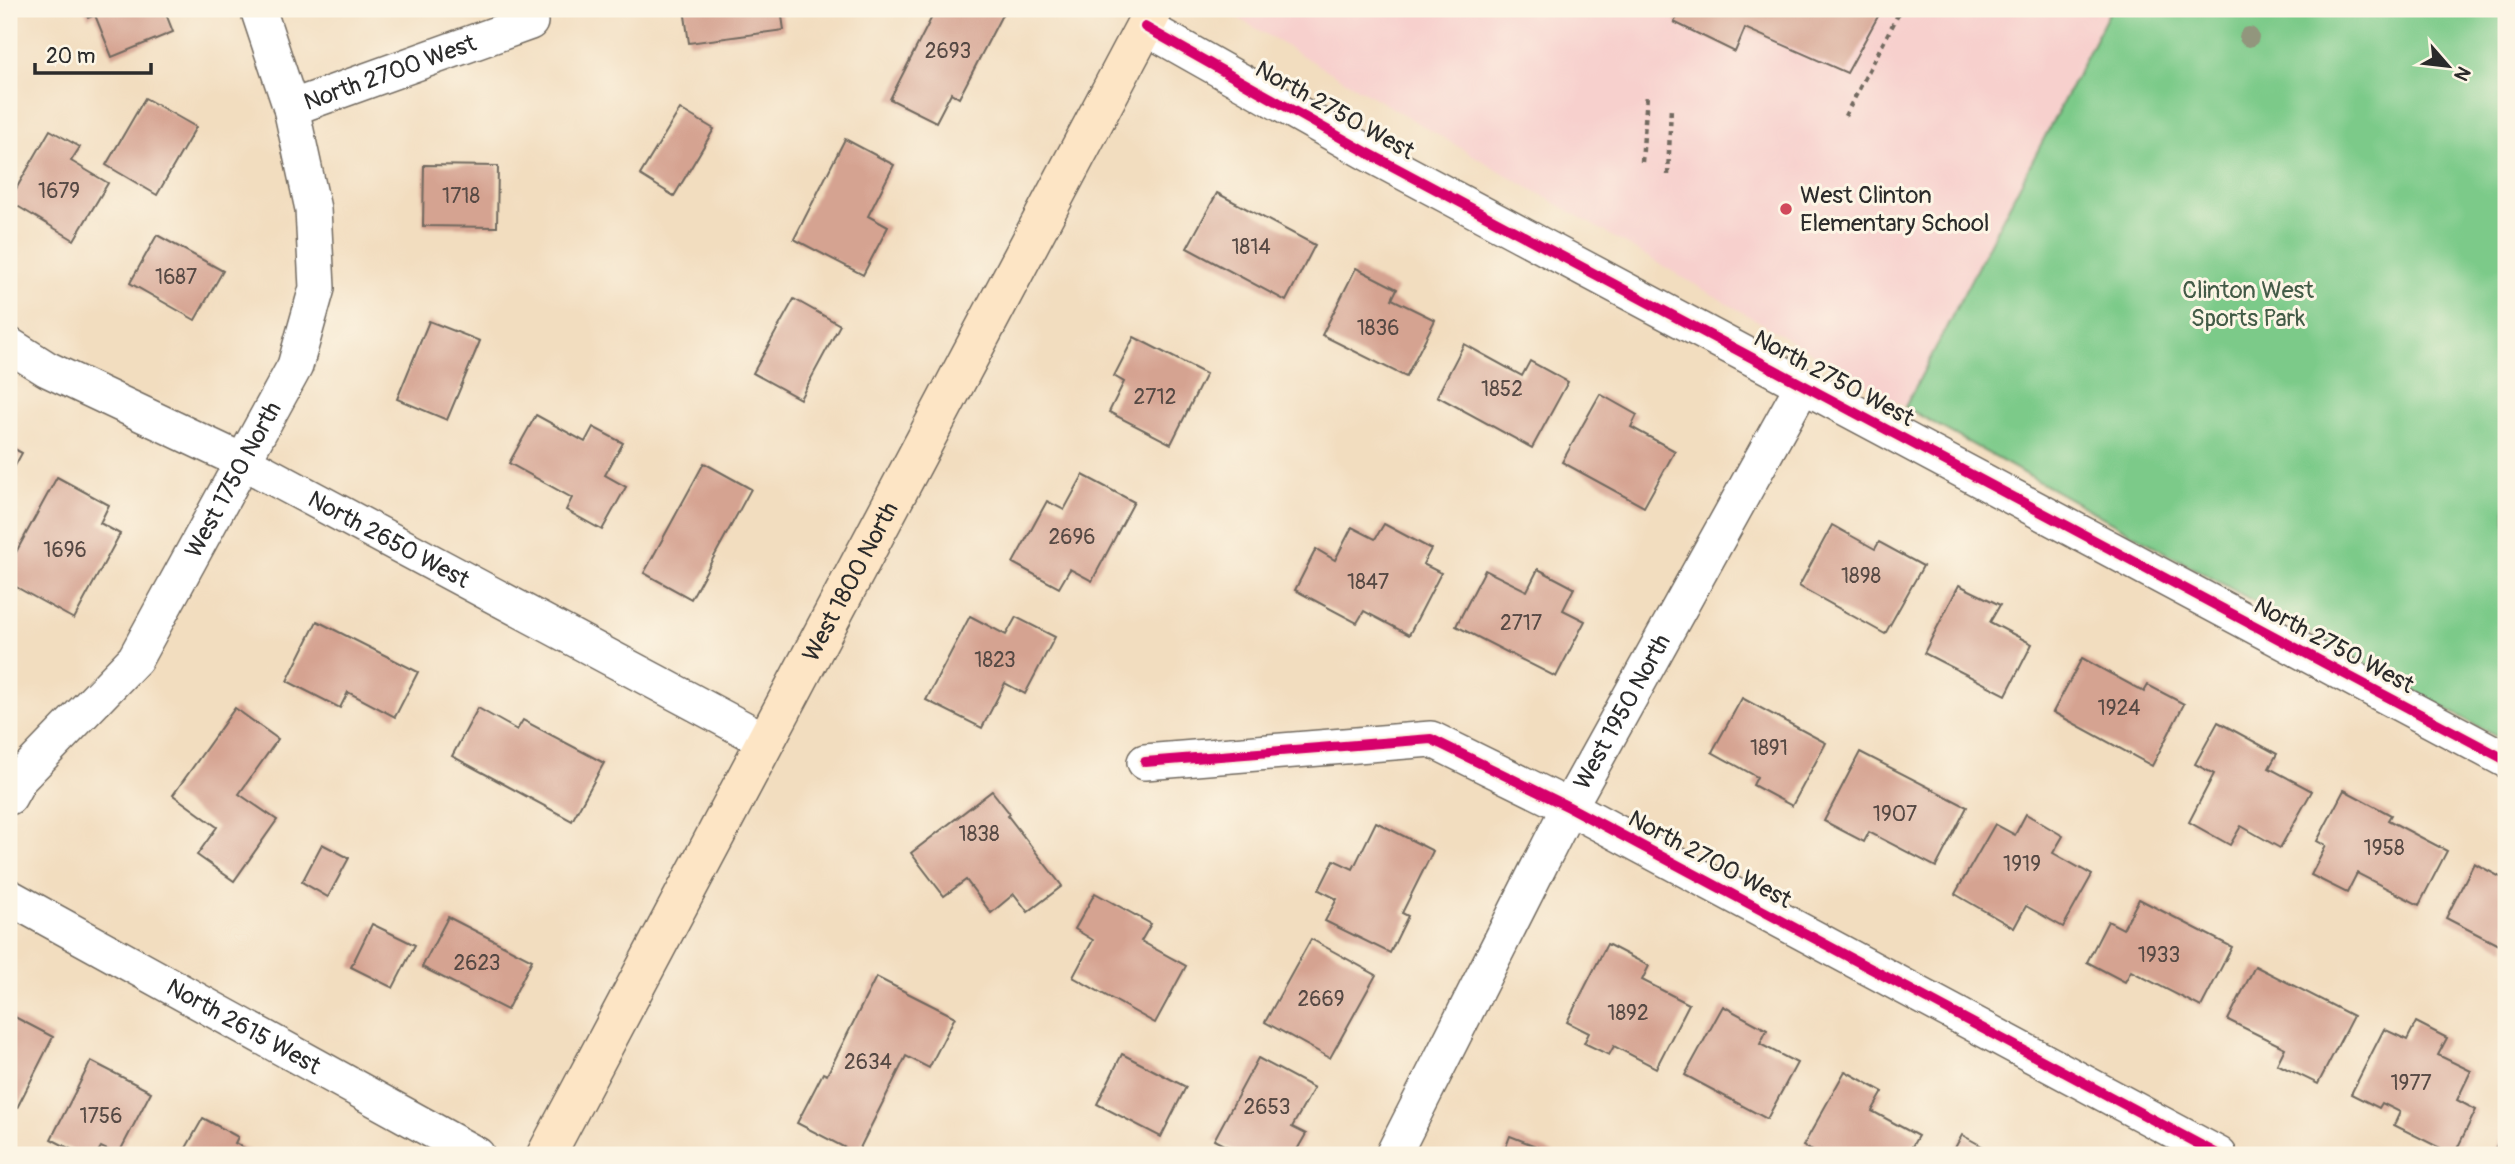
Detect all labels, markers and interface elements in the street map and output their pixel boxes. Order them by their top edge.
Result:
street label: North 2700 West [300,29,480,117]
scale bar [35,32,150,76]
north arrow [2414,32,2484,102]
house number: 2693 [925,38,971,65]
text: 20 m [46,43,95,70]
street label: North 2750 West [1250,55,1420,166]
text: N [2448,62,2476,85]
house number: 1679 [38,178,80,205]
place label: West Clinton Elementary School [1800,181,1990,238]
house number: 1718 [442,183,480,210]
marker: West Clinton Elementary School [1778,201,1794,217]
house number: 1814 [1231,234,1271,261]
house number: 1687 [155,264,197,291]
park label: Clinton West Sports Park [2182,276,2314,333]
house number: 1836 [1357,315,1399,342]
street label: North 2750 West [1749,324,1919,433]
house number: 1852 [1481,376,1523,403]
house number: 2712 [1134,384,1176,411]
street label: West 1750 North [179,397,288,563]
street label: North 2650 West [303,485,474,595]
street label: West 1800 North [797,497,905,667]
house number: 2696 [1049,524,1096,551]
house number: 1696 [43,537,87,564]
house number: 1898 [1841,563,1881,590]
house number: 1847 [1347,569,1389,596]
street label: North 2750 West [2249,591,2419,700]
house number: 2717 [1500,610,1542,637]
street label: West 1950 North [1568,629,1677,795]
house number: 1823 [974,647,1016,674]
house number: 1924 [2098,695,2140,722]
house number: 1891 [1750,735,1788,762]
house number: 1907 [1873,801,1917,828]
street label: North 2700 West [1623,804,1797,915]
house number: 1838 [958,821,1000,848]
house number: 1958 [2364,835,2405,862]
house number: 1919 [2003,851,2041,878]
house number: 1933 [2138,942,2180,969]
house number: 2623 [454,950,500,977]
street label: North 2615 West [161,973,326,1081]
house number: 2669 [1298,986,1345,1013]
house number: 1892 [1607,1000,1649,1027]
house number: 2634 [844,1049,892,1076]
house number: 1977 [2390,1070,2432,1097]
house number: 2653 [1243,1094,1291,1121]
house number: 1756 [80,1103,122,1130]

